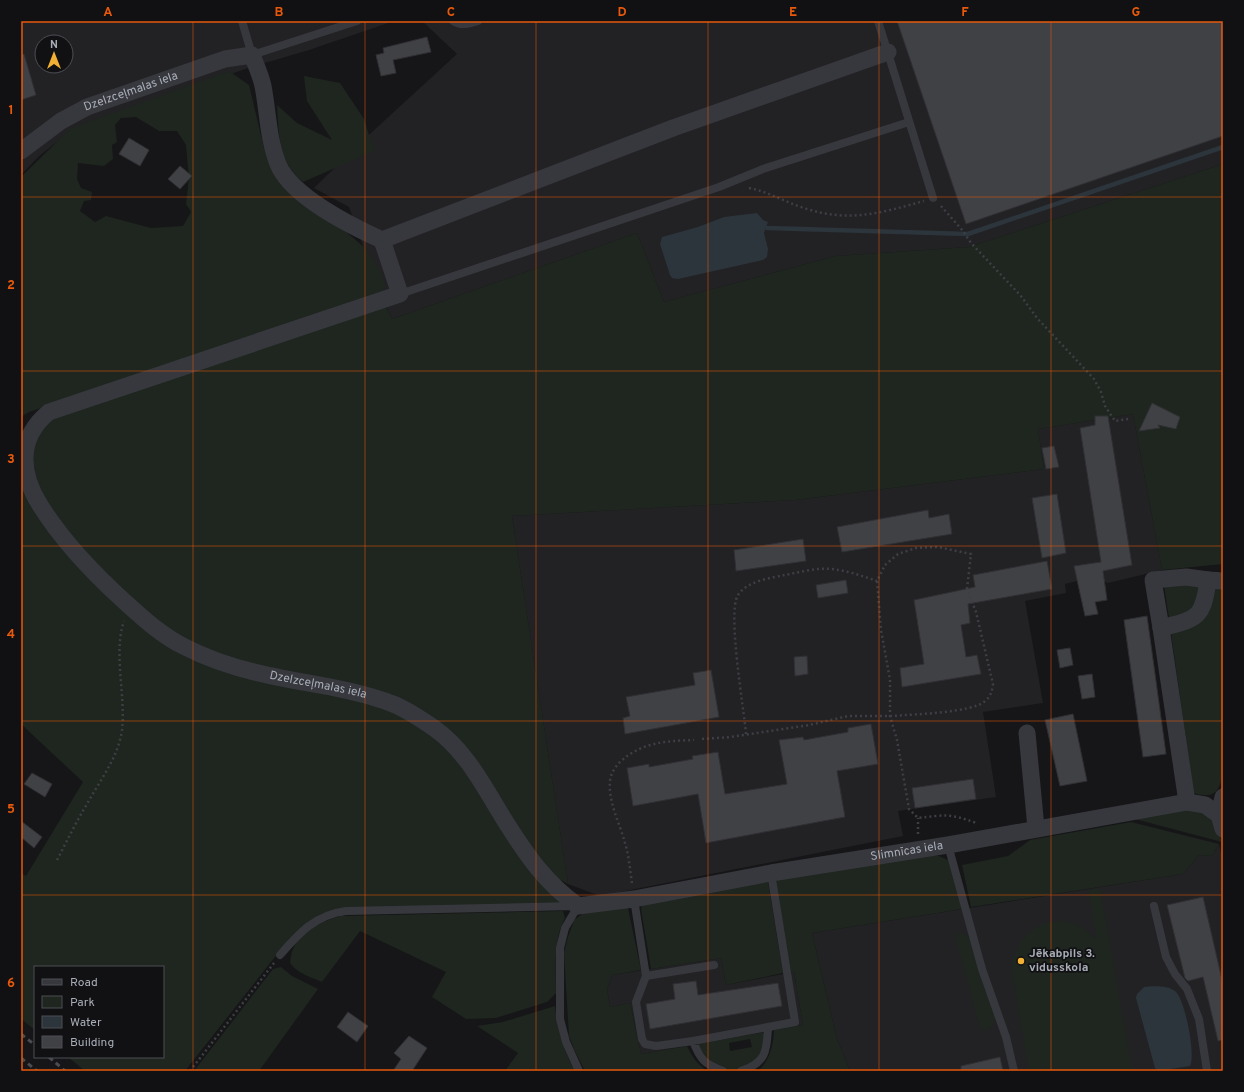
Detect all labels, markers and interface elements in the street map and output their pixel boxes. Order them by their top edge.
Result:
text: A [103,5,113,21]
text: B [275,5,284,21]
text: C [447,5,455,21]
text: D [617,5,627,21]
text: E [789,5,797,21]
text: F [961,5,969,21]
text: G [1132,5,1141,21]
north arrow [34,34,74,74]
text: N [50,38,58,52]
street label: Dzelzceļmalas iela [82,68,180,116]
text: 1 [8,103,14,119]
text: 2 [7,278,15,294]
text: 3 [7,452,15,468]
text: 4 [7,627,15,643]
street label: Dzelzceļmalas iela [268,668,368,703]
text: 5 [7,802,15,818]
street label: Slimnīcas iela [869,838,944,865]
place label: Jēkabpils 3. vidusskola [1029,946,1095,976]
marker: Jēkabpils 3. vidusskola [1016,956,1026,966]
legend [34,966,164,1058]
text: Road [70,975,98,991]
text: 6 [7,976,15,992]
text: Park [70,995,95,1011]
text: Water [70,1015,102,1031]
text: Building [70,1035,114,1051]

